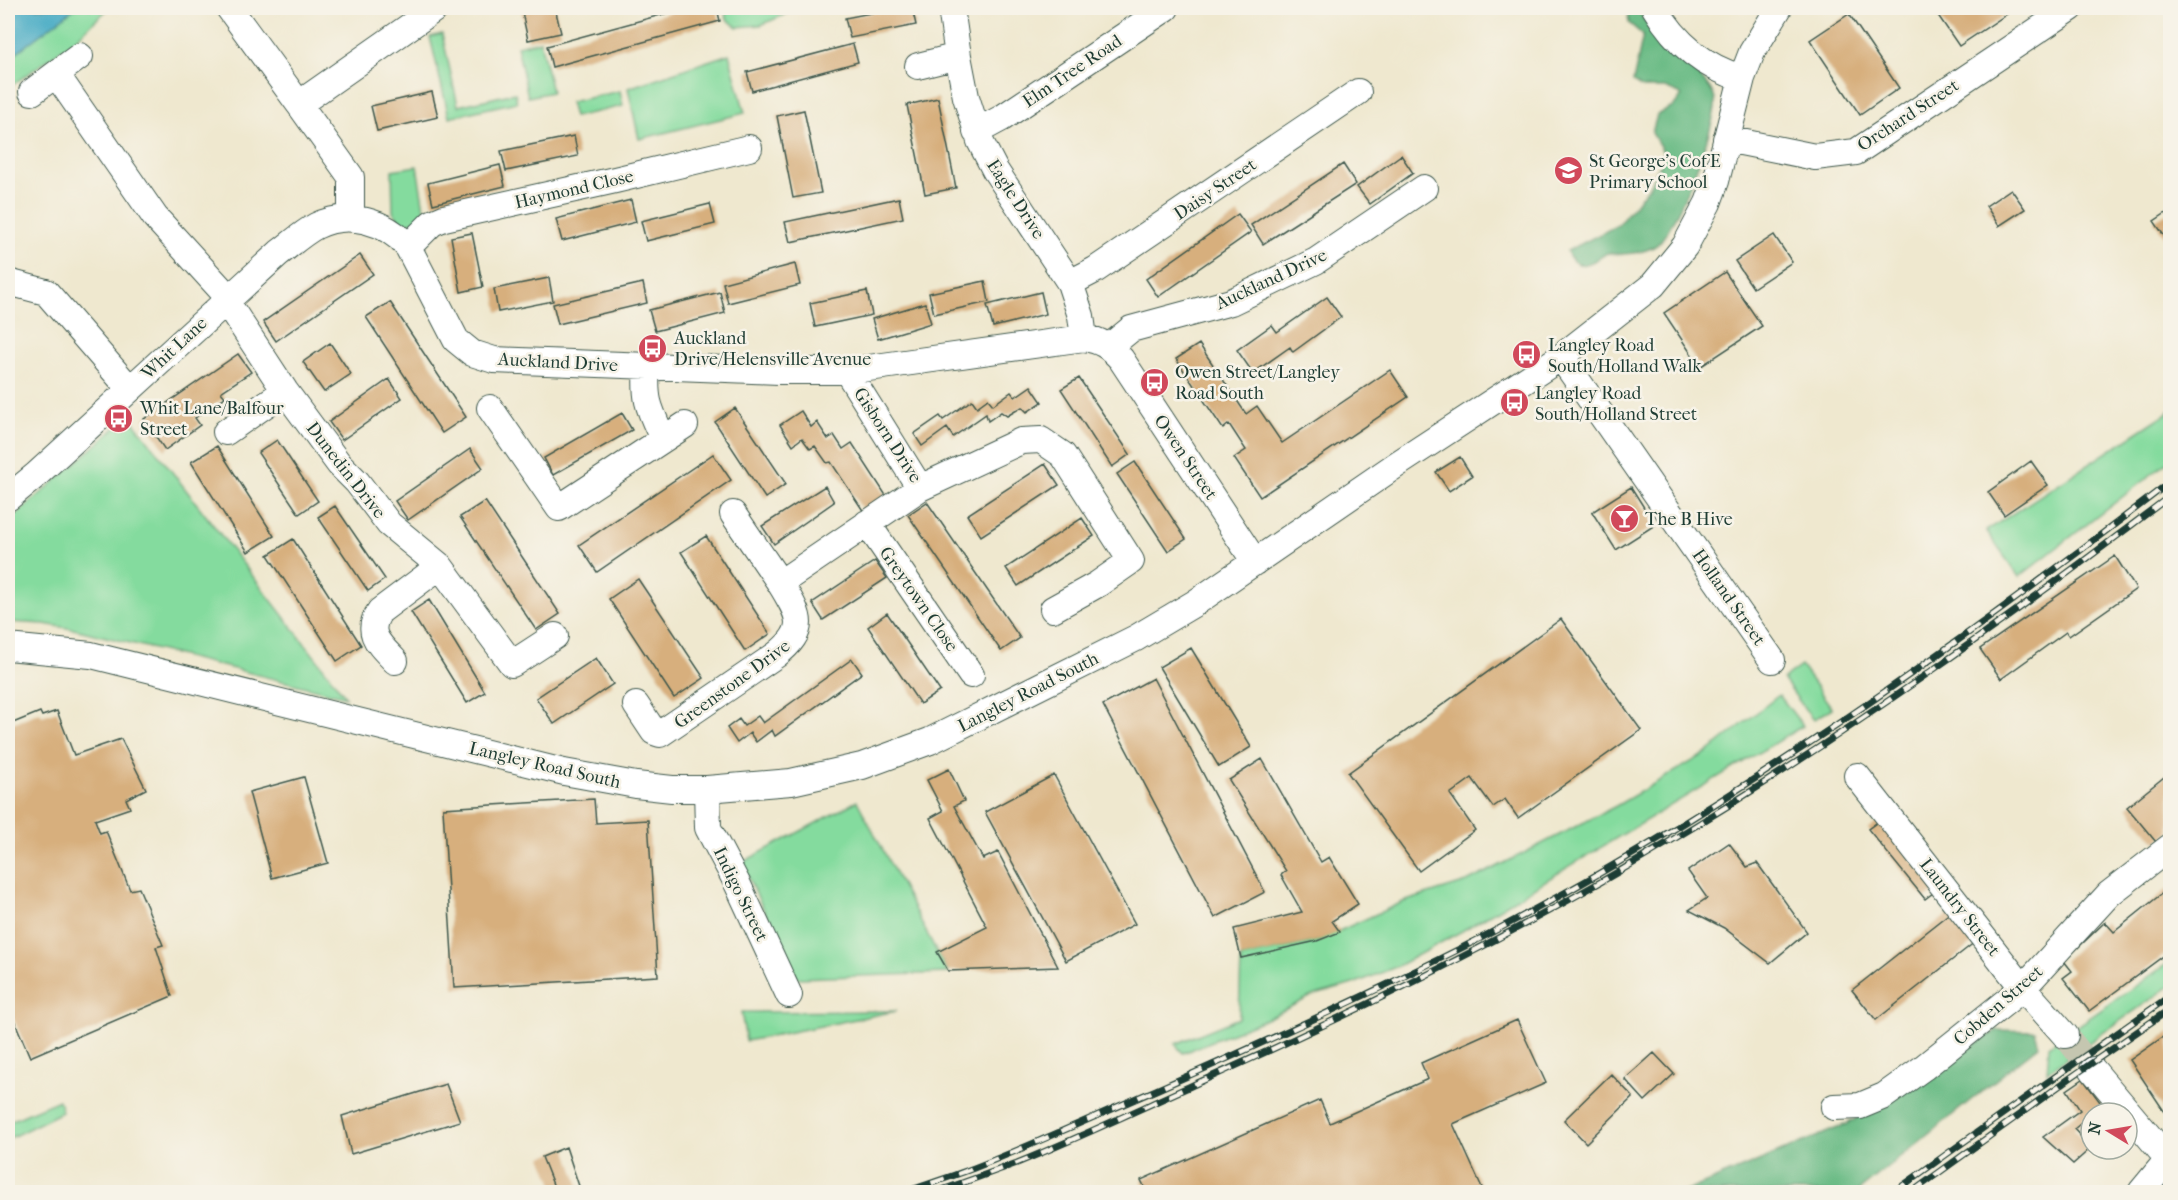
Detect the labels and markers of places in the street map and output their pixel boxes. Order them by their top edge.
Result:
place label: St George's CofE Primary School [1589,151,1721,193]
school or university icon: St George's CofE Primary School [1552,155,1584,187]
place label: Auckland Drive/Helensville Avenue [673,328,871,370]
bus stop icon: Auckland Drive/Helensville Avenue [637,332,669,364]
place label: Langley Road South/Holland Walk [1548,335,1702,377]
bus stop icon: Langley Road South/Holland Walk [1511,339,1543,371]
place label: Owen Street/Langley Road South [1175,362,1341,404]
bus stop icon: Owen Street/Langley Road South [1138,366,1170,398]
place label: Langley Road South/Holland Street [1535,383,1698,425]
bus stop icon: Langley Road South/Holland Street [1498,387,1530,419]
place label: Whit Lane/Balfour Street [139,398,284,440]
bus stop icon: Whit Lane/Balfour Street [103,402,135,434]
bar icon: The B Hive [1608,503,1640,535]
place label: The B Hive [1645,509,1733,530]

